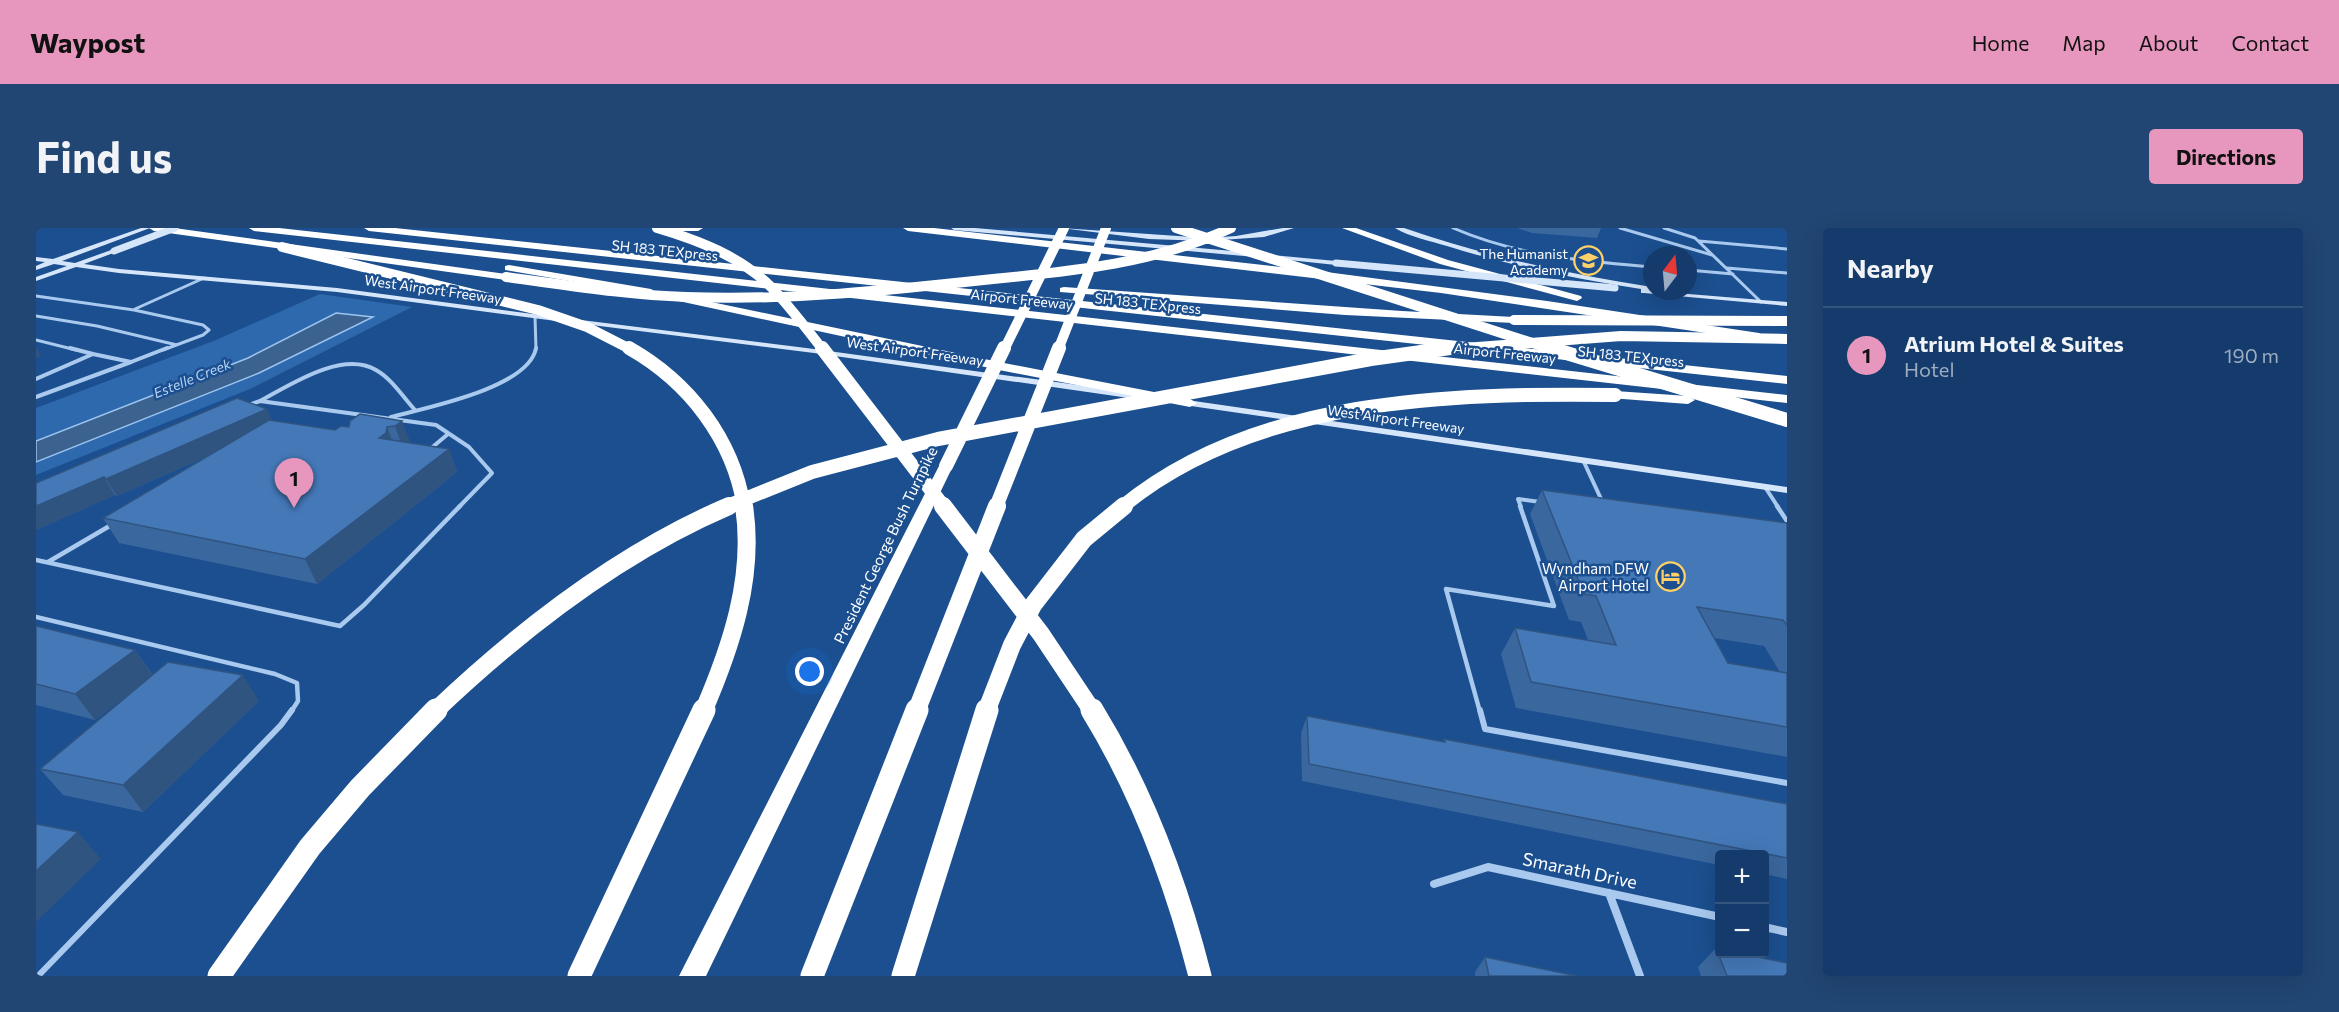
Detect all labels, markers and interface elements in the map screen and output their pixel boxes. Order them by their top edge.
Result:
text: Waypost [30,25,145,59]
text: Home [1972,30,2029,55]
text: Map [2062,30,2106,55]
text: About [2139,30,2198,55]
text: Contact [2231,30,2309,55]
button: Directions [2149,129,2303,184]
text: Find us [36,130,172,182]
street label: SH 183 TEXpress [611,236,719,264]
place label: The Humanist Academy [1479,245,1568,278]
school or university icon: The Humanist Academy [1573,245,1605,277]
north arrow [1643,246,1697,300]
text: Nearby [1847,252,1934,283]
street label: West Airport Freeway [363,271,503,307]
street label: Airport Freeway [970,285,1074,313]
street label: SH 183 TEXpress [1094,289,1202,317]
text: Atrium Hotel & Suites [1904,330,2124,357]
street label: West Airport Freeway [845,333,985,369]
street label: Airport Freeway [1453,339,1557,367]
street label: SH 183 TEXpress [1577,342,1685,370]
text: 1 [1862,343,1871,367]
text: 190 m [2224,343,2279,367]
water label: Estelle Creek [151,355,234,401]
text: Hotel [1904,357,1954,381]
street label: West Airport Freeway [1326,401,1466,437]
street label: President George Bush Turnpike [829,444,941,646]
pin: 1 [274,458,314,508]
place label: Wyndham DFW Airport Hotel [1542,559,1649,594]
hotel icon: Wyndham DFW Airport Hotel [1654,561,1686,593]
your location [795,657,824,686]
street label: Smarath Drive [1521,847,1639,893]
map controls [1715,850,1769,958]
button: + [1715,850,1769,904]
button: − [1715,904,1769,958]

